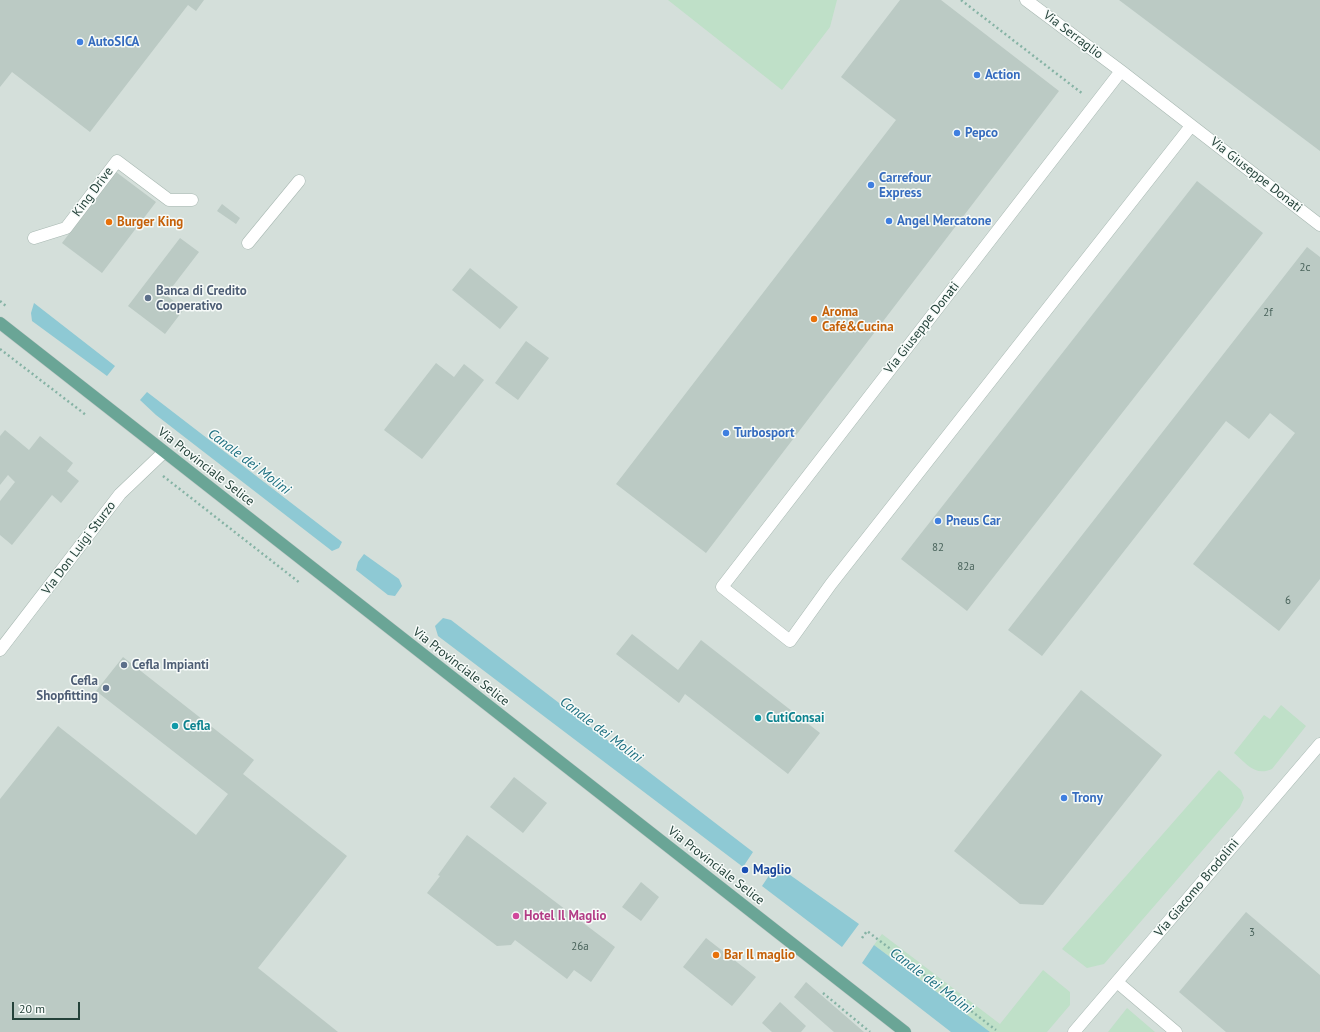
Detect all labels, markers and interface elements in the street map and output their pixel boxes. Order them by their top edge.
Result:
street label: Via Serraglio [1040,7,1106,63]
place label: AutoSICA [88,34,139,50]
marker: AutoSICA [75,37,85,47]
place label: Action [985,67,1020,83]
marker: Action [972,70,982,80]
place label: Pepco [965,125,998,141]
marker: Pepco [952,128,962,138]
street label: Via Giuseppe Donati [1207,134,1305,216]
street label: King Drive [69,164,117,220]
place label: Carrefour Express [879,170,931,201]
marker: Carrefour Express [866,180,876,190]
place label: Angel Mercatone [897,213,991,229]
place label: Burger King [117,214,183,230]
marker: Angel Mercatone [884,216,894,226]
marker: Burger King [104,217,114,227]
house number: 2c [1300,261,1310,275]
street label: Via Giuseppe Donati [881,279,963,377]
place label: Banca di Credito Cooperativo [156,283,247,314]
marker: Banca di Credito Cooperativo [143,293,153,303]
place label: Aroma Café&Cucina [822,304,894,335]
house number: 2f [1263,306,1273,320]
marker: Aroma Café&Cucina [809,314,819,324]
street label: Via Provinciale Selice [155,424,257,510]
place label: Turbosport [734,425,795,441]
water label: Canale dei Molini [204,426,294,498]
marker: Turbosport [721,428,731,438]
street label: Via Don Luigi Sturzo [39,498,119,598]
place label: Pneus Car [946,513,1001,529]
marker: Pneus Car [933,516,943,526]
house number: 82 [932,541,944,555]
house number: 82a [957,560,975,574]
house number: 6 [1285,594,1291,608]
street label: Via Provinciale Selice [410,624,512,710]
place label: Cefla Impianti [132,657,209,673]
marker: Cefla Impianti [119,660,129,670]
place label: Cefla Shopfitting [36,673,98,704]
marker: Cefla Shopfitting [101,683,111,693]
water label: Canale dei Molini [556,694,646,766]
place label: CutiConsai [766,710,824,726]
marker: CutiConsai [753,713,763,723]
place label: Cefla [183,718,211,734]
marker: Cefla [170,721,180,731]
place label: Trony [1072,790,1103,806]
marker: Trony [1059,793,1069,803]
street label: Via Provinciale Selice [665,823,767,909]
street label: Via Giacomo Brodolini [1151,836,1243,940]
place label: Maglio [753,862,791,878]
marker: Maglio [740,865,750,875]
place label: Hotel Il Maglio [524,908,607,924]
marker: Hotel Il Maglio [511,911,521,921]
house number: 3 [1249,926,1255,940]
house number: 26a [571,940,589,954]
water label: Canale dei Molini [886,945,976,1017]
place label: Bar Il maglio [724,947,795,963]
marker: Bar Il maglio [711,950,721,960]
scale bar [14,994,82,1020]
text: 20 m [19,1001,45,1016]

